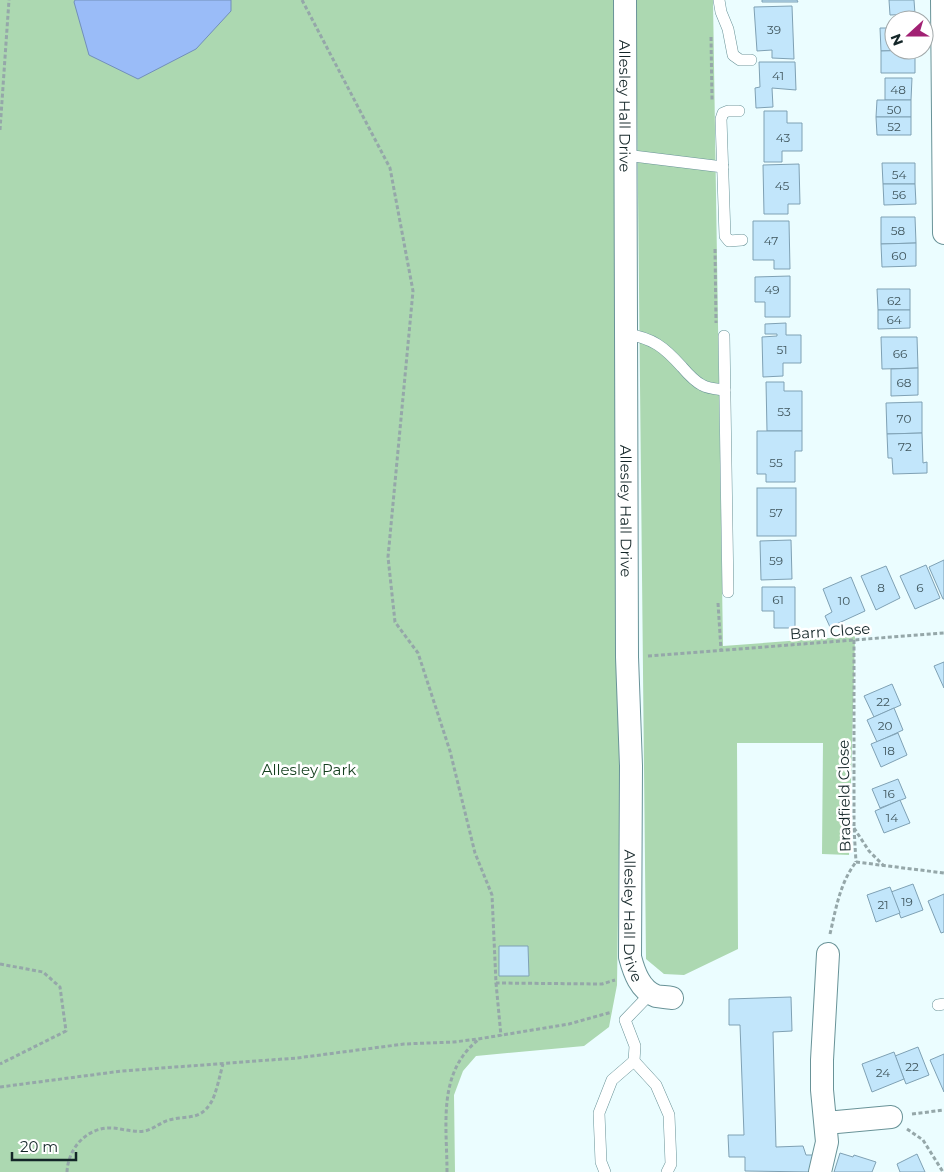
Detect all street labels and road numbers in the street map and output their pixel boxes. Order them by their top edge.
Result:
street label: Allesley Hall Drive [616,40,635,172]
street label: Allesley Hall Drive [617,445,636,577]
street label: Barn Close [789,619,871,643]
street label: Bradfield Close [834,740,854,852]
street label: Allesley Hall Drive [620,849,647,985]

